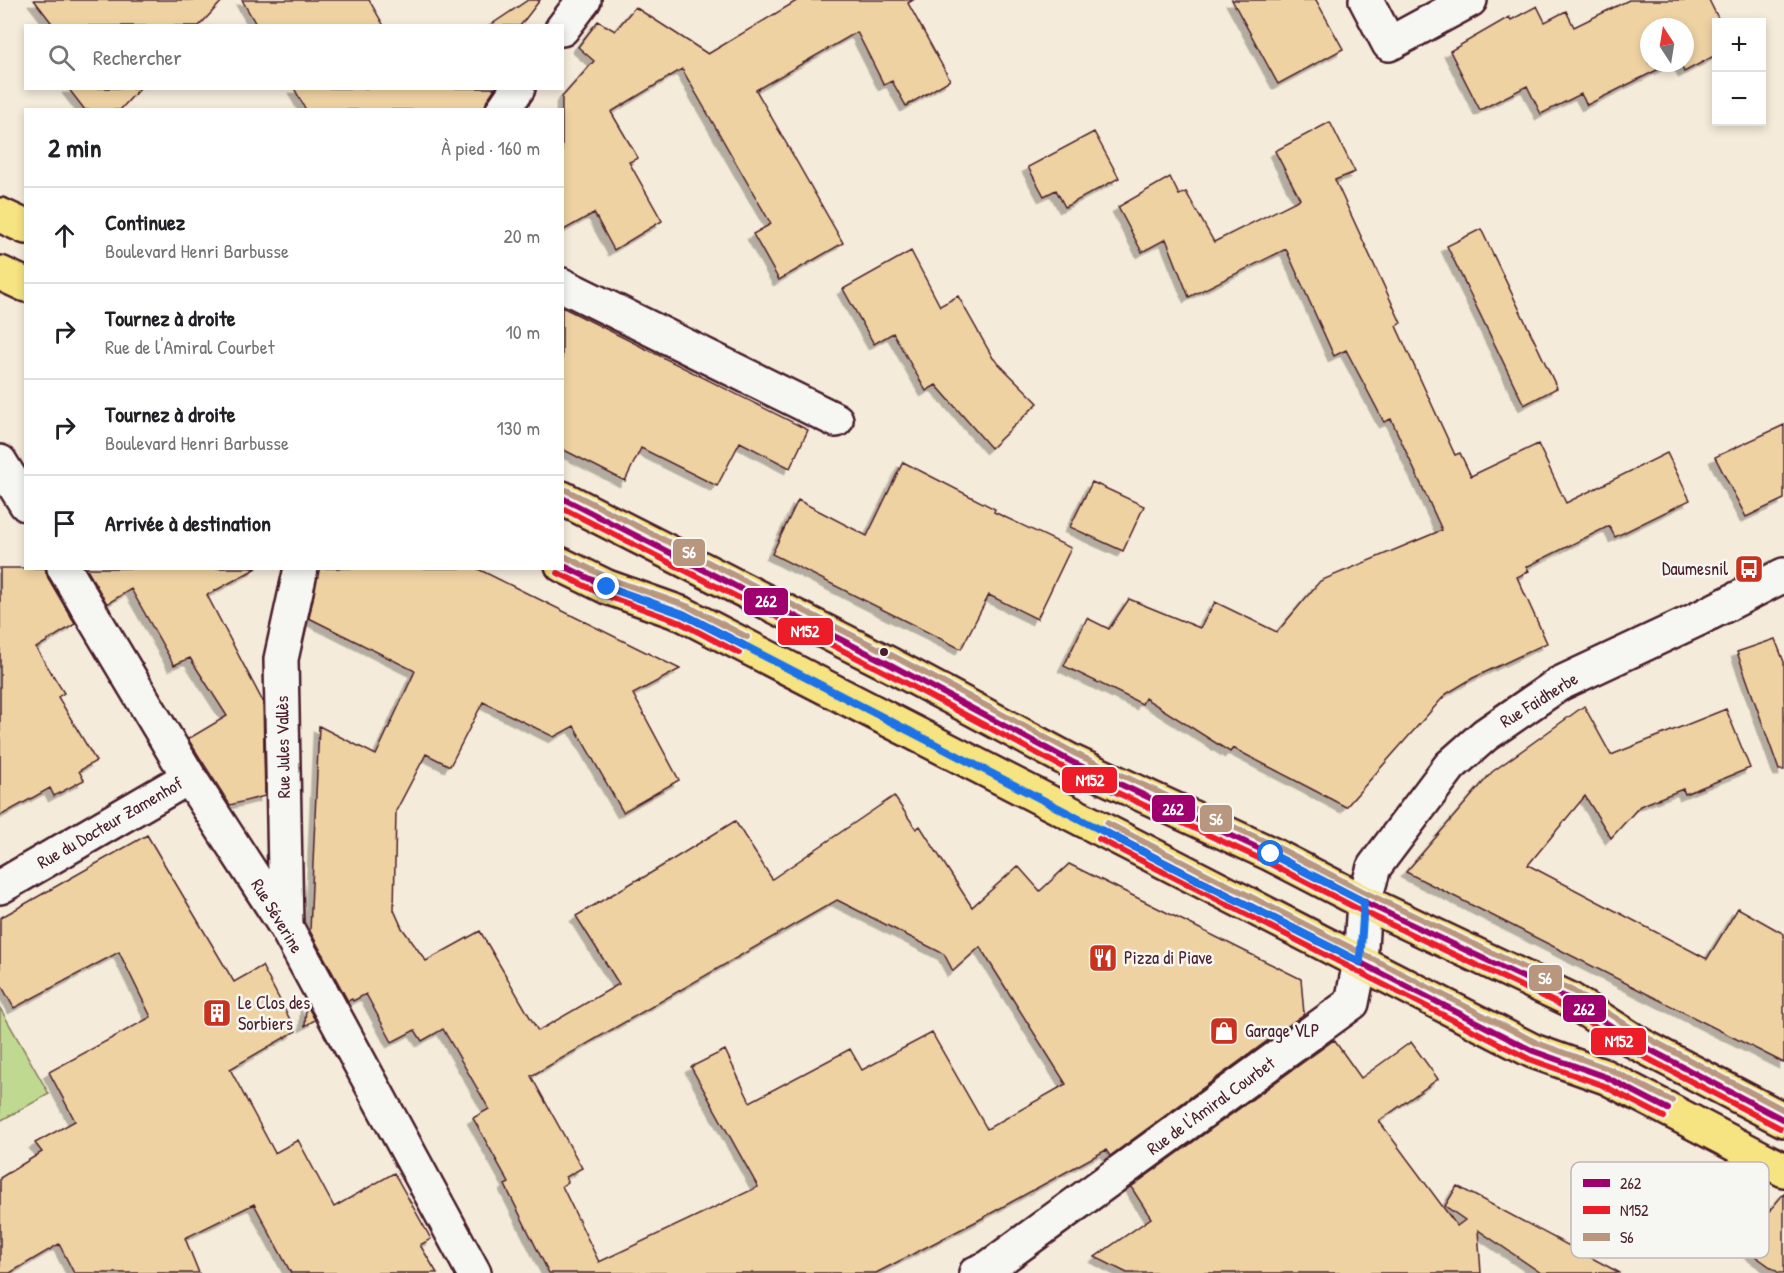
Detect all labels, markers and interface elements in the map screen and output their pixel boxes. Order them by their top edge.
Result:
north arrow [1640,18,1694,72]
map controls [1712,18,1766,126]
button: + [1712,18,1766,72]
search box [24,24,564,90]
icon: search [45,41,78,74]
text: Rechercher [93,42,182,72]
button: − [1712,72,1766,126]
text: 2 min [48,130,101,165]
text: À pied · 160 m [441,134,540,161]
text: Continuez [105,207,185,237]
icon: ahead [48,219,81,252]
text: 20 m [503,222,540,249]
text: Boulevard Henri Barbusse [105,237,289,264]
text: Tournez à droite [105,303,235,333]
icon: right [48,315,81,348]
text: 10 m [506,318,540,345]
text: Rue de l'Amiral Courbet [105,333,275,360]
text: Tournez à droite [105,399,235,429]
icon: right [48,411,81,444]
text: 130 m [497,414,540,441]
text: Boulevard Henri Barbusse [105,429,289,456]
icon: arrive [48,507,81,540]
text: Arrivée à destination [105,508,271,538]
line badge: S6 [672,538,706,567]
text: S6 [682,541,696,563]
bus stop icon: Daumesnil [1733,553,1765,585]
place label: Daumesnil [1662,556,1728,581]
route end [593,573,619,599]
line badge: 262 [743,587,789,616]
text: 262 [755,590,777,612]
line badge: N152 [777,617,834,646]
text: N152 [791,620,820,642]
unlabelled marker [878,646,890,658]
street label: Rue Faidherbe [1495,666,1583,733]
street label: Rue Jules Vallès [269,695,296,799]
line badge: N152 [1061,766,1118,794]
text: N152 [1076,769,1105,791]
street label: Rue du Docteur Zamenhof [32,770,188,875]
line badge: 262 [1151,794,1196,823]
text: 262 [1162,798,1184,820]
line badge: S6 [1199,804,1233,833]
text: S6 [1209,808,1223,830]
route start [1257,840,1283,866]
street label: Rue Séverine [245,874,309,958]
restaurant icon: Pizza di Piave [1087,942,1119,974]
place label: Pizza di Piave [1124,945,1213,970]
line badge: S6 [1528,964,1563,992]
text: S6 [1538,967,1552,989]
place label: Le Clos des Sorbiers [238,990,310,1036]
line badge: 262 [1562,994,1607,1023]
building icon: Le Clos des Sorbiers [201,997,233,1029]
text: 262 [1573,998,1595,1020]
shop icon: Garage VLP [1208,1015,1240,1047]
place label: Garage VLP [1245,1018,1319,1043]
line badge: N152 [1590,1027,1647,1056]
text: N152 [1605,1030,1634,1052]
street label: Rue de l'Amiral Courbet [1142,1050,1280,1161]
legend [1571,1162,1769,1258]
text: 262 [1620,1172,1642,1194]
text: N152 [1620,1199,1649,1221]
text: S6 [1620,1226,1634,1248]

